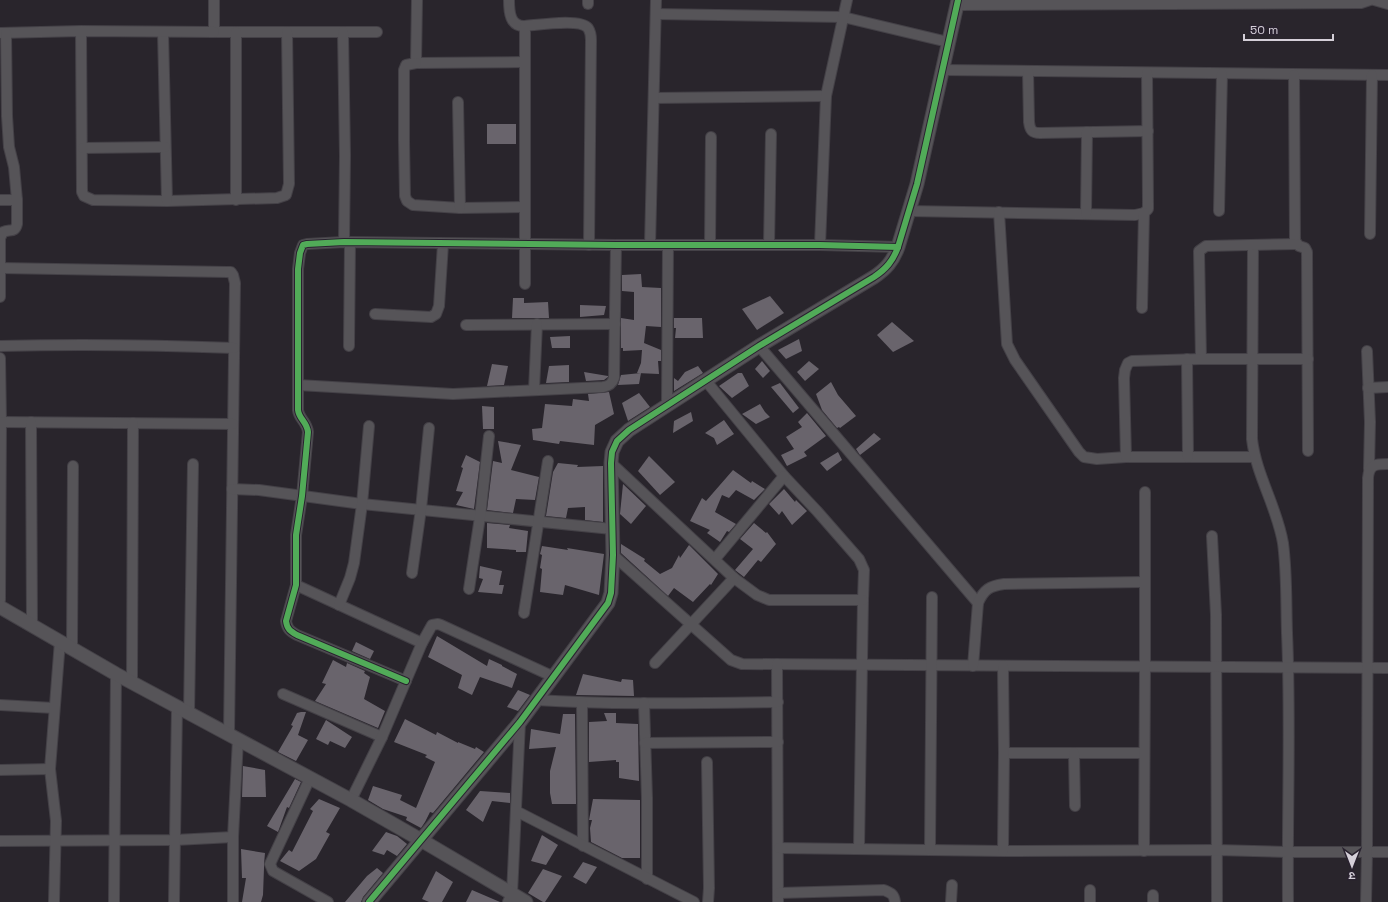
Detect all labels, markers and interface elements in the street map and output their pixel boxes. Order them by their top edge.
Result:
scale bar [1244,16,1333,42]
text: 50 m [1250,22,1278,38]
north arrow [1332,846,1372,886]
text: उ [1348,869,1355,883]

